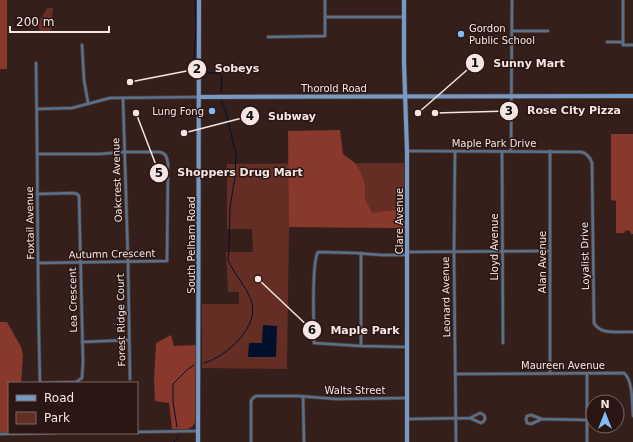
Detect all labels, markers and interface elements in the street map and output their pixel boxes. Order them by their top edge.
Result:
scale bar [10,8,109,34]
text: 200 m [16,15,54,29]
place label: Gordon Public School [469,23,535,46]
marker: Gordon Public School [456,29,466,39]
callout: Sunny Mart [465,51,572,74]
text: 1 [471,56,479,70]
callout: Sobeys [187,57,267,80]
text: Sunny Mart [493,57,565,70]
text: 2 [193,62,201,76]
text: Sobeys [215,62,260,75]
street label: Thorold Road [300,83,367,94]
callout: Rose City Pizza [499,99,629,122]
callout: Subway [240,104,325,127]
text: 3 [505,104,513,118]
text: Rose City Pizza [527,104,621,117]
place label: Lung Fong [152,106,204,117]
marker: Lung Fong [207,106,217,116]
text: 4 [246,109,254,123]
text: Subway [268,110,316,123]
street label: Oakcrest Avenue [110,137,124,223]
street label: Maple Park Drive [452,138,536,149]
callout: Shoppers Drug Mart [149,161,311,184]
text: 5 [155,166,163,180]
text: Shoppers Drug Mart [177,166,303,179]
street label: Foxtail Avenue [24,186,36,260]
street label: Clare Avenue [394,188,405,254]
street label: South Pelham Road [186,196,197,294]
street label: Lloyd Avenue [489,213,500,281]
street label: Loyalist Drive [579,222,591,290]
street label: Alan Avenue [537,231,548,293]
street label: Autumn Crescent [68,248,156,260]
street label: Leonard Avenue [440,257,452,337]
street label: Lea Crescent [67,267,79,333]
street label: Forest Ridge Court [115,273,127,367]
callout: Maple Park [302,319,407,342]
text: 6 [308,323,316,337]
text: Maple Park [330,324,400,337]
street label: Maureen Avenue [521,360,605,371]
legend [8,382,138,434]
street label: Walts Street [325,385,385,396]
text: Road [44,391,74,405]
north arrow [585,394,625,434]
text: N [600,398,610,411]
text: Park [44,411,70,425]

